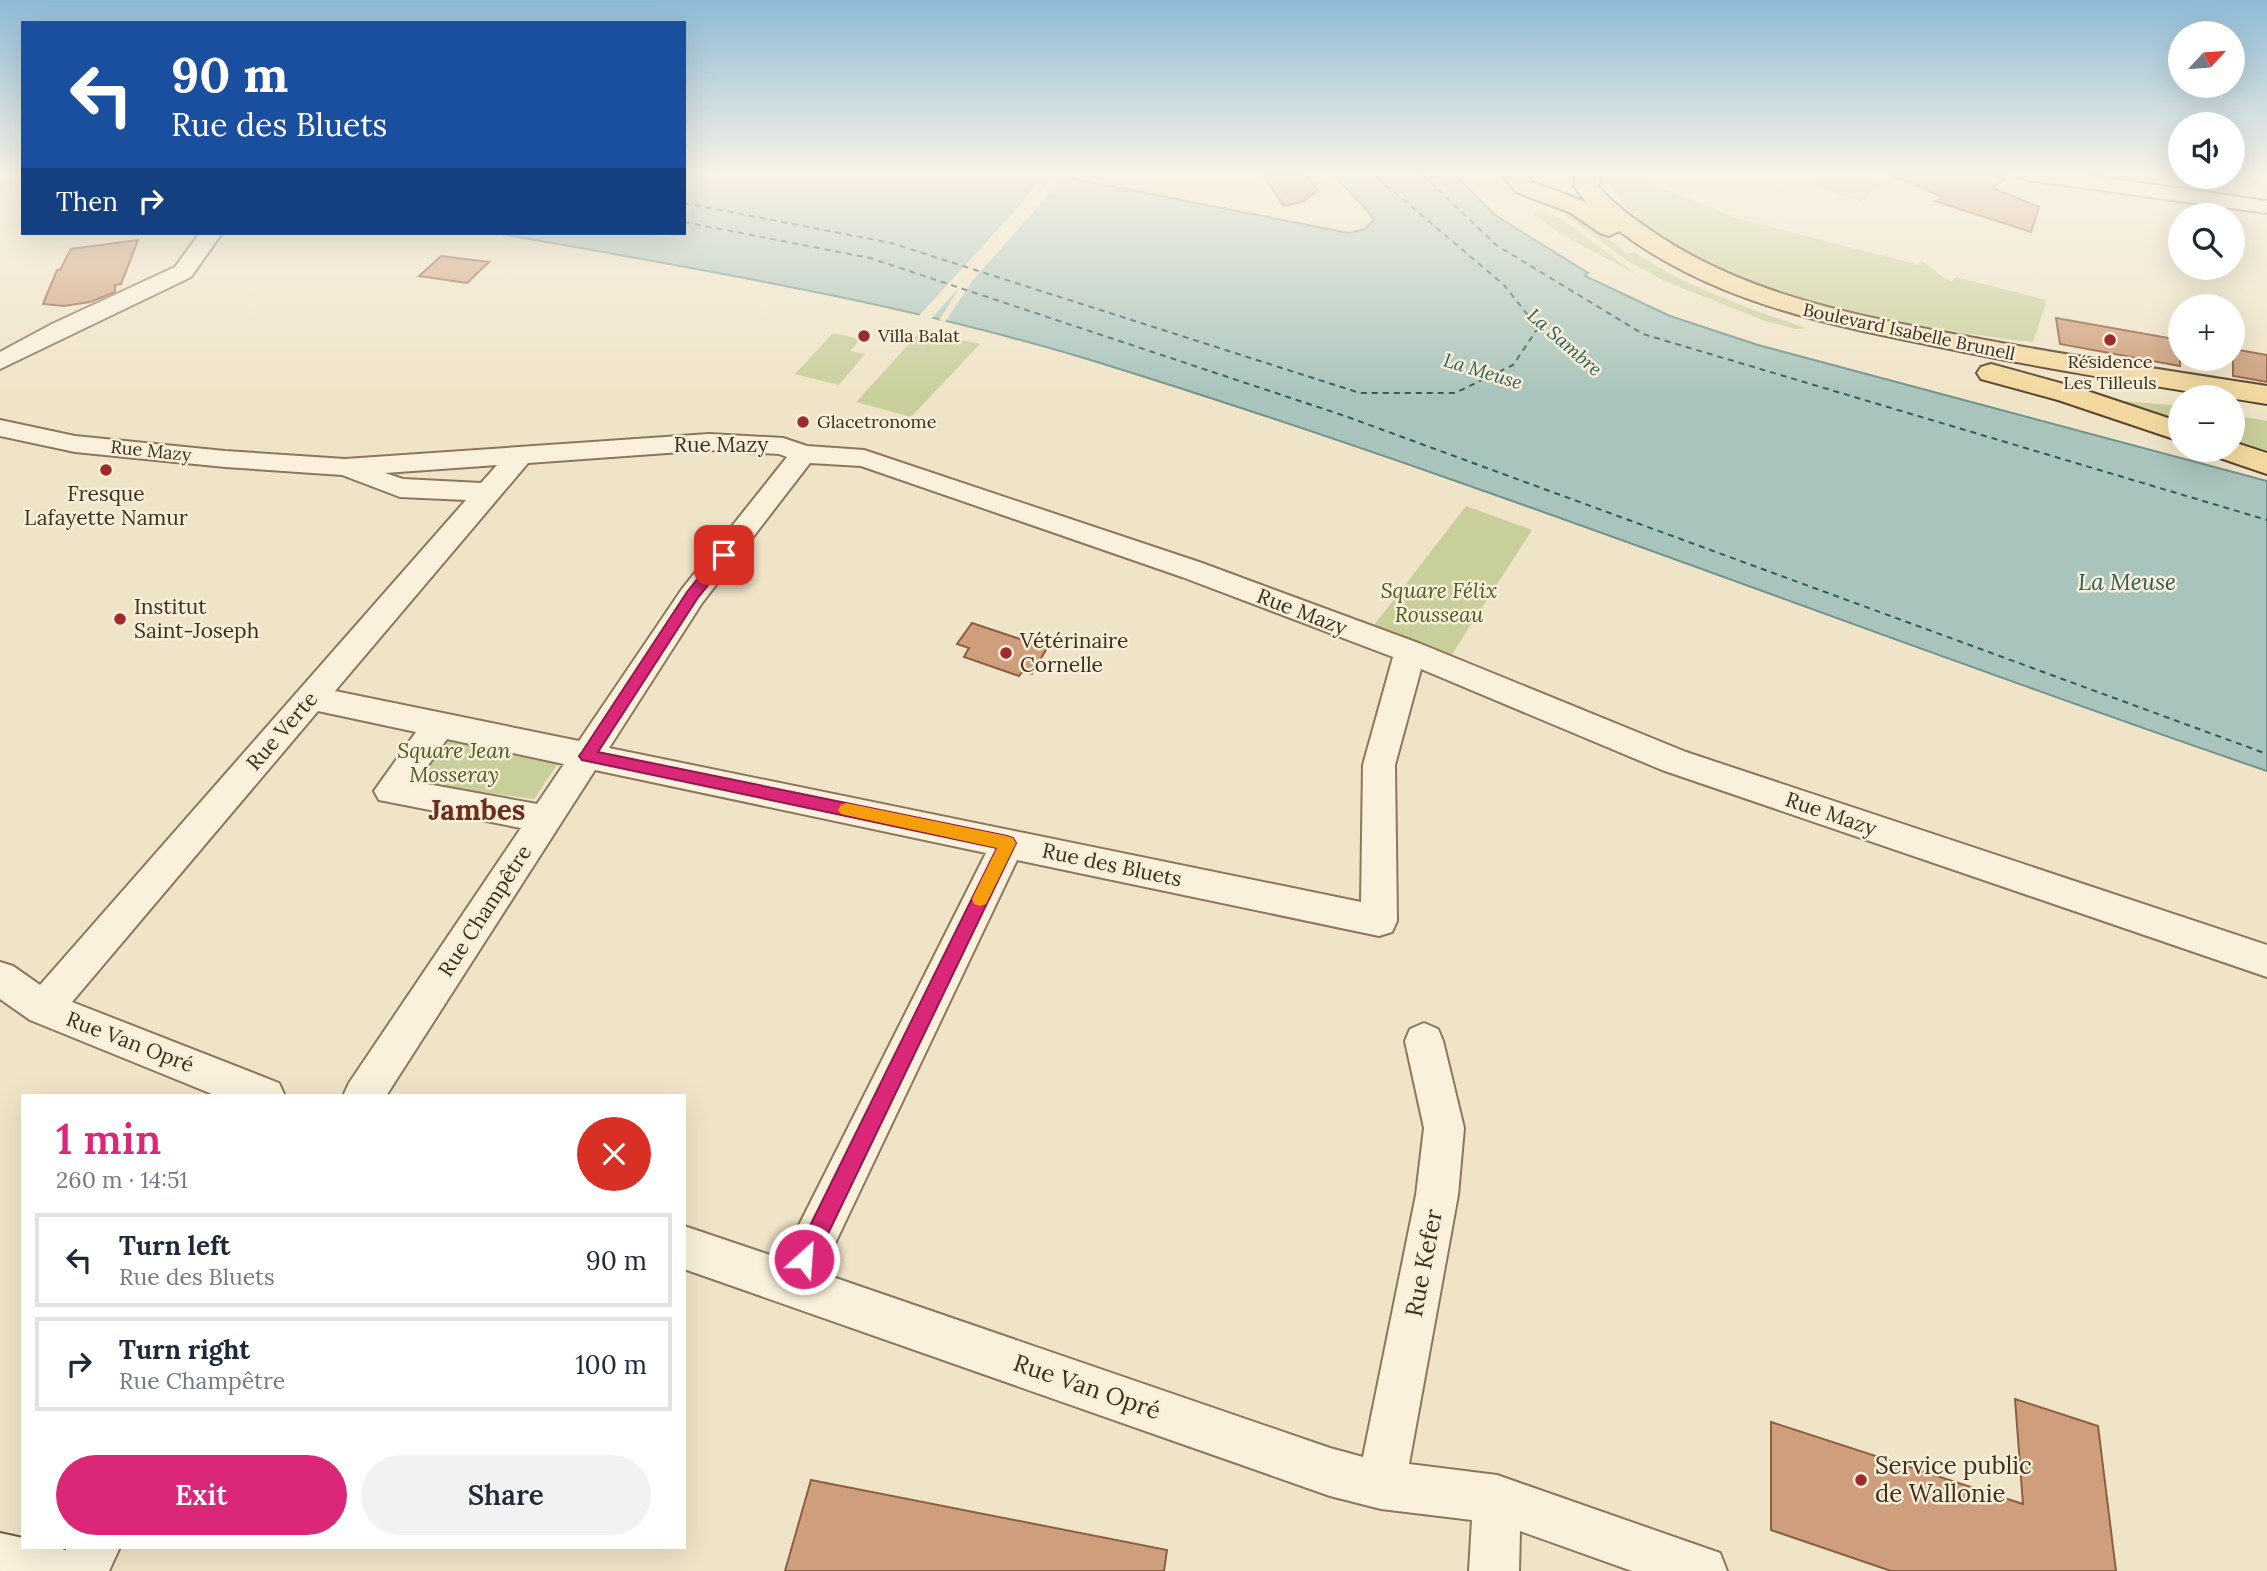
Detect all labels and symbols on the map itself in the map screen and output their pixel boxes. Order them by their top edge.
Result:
north arrow [2168,21,2245,98]
street label: Boulevard Isabelle Brunell [1801,298,2017,365]
water label: La Sambre [1523,303,1607,381]
place label: Villa Balat [877,324,960,347]
marker: Villa Balat [856,328,872,344]
marker: Résidence Les Tilleuls [2102,332,2118,348]
water label: La Meuse [1441,348,1525,394]
place label: Résidence Les Tilleuls [2063,350,2157,394]
place label: Glacetronome [817,410,937,433]
marker: Glacetronome [795,414,811,430]
street label: Rue Mazy [674,431,768,458]
street label: Rue Mazy [110,435,193,466]
marker: Fresque Lafayette Namur [98,462,114,478]
place label: Fresque Lafayette Namur [24,480,188,531]
pin [694,525,754,585]
water label: La Meuse [2078,567,2176,596]
park label: Square Félix Rousseau [1381,577,1497,628]
street label: Rue Mazy [1253,582,1351,641]
place label: Institut Saint-Joseph [134,593,259,644]
marker: Institut Saint-Joseph [112,611,128,627]
place label: Vétérinaire Cornelle [1019,627,1128,678]
marker: Vétérinaire Cornelle [998,645,1014,661]
street label: Rue Verte [240,686,323,776]
park label: Square Jean Mosseray [397,737,511,788]
street label: Rue Mazy [1782,785,1880,842]
district label: Jambes [429,792,525,828]
street label: Rue des Bluets [1040,837,1184,892]
street label: Rue Champêtre [432,840,537,982]
street label: Rue Van Opré [63,1005,198,1078]
street label: Rue Kefer [1398,1206,1449,1319]
position arrow [767,1222,841,1296]
street label: Rue Van Opré [1009,1347,1165,1426]
place label: Service public de Wallonie [1875,1450,2032,1509]
marker: Service public de Wallonie [1853,1472,1869,1488]

